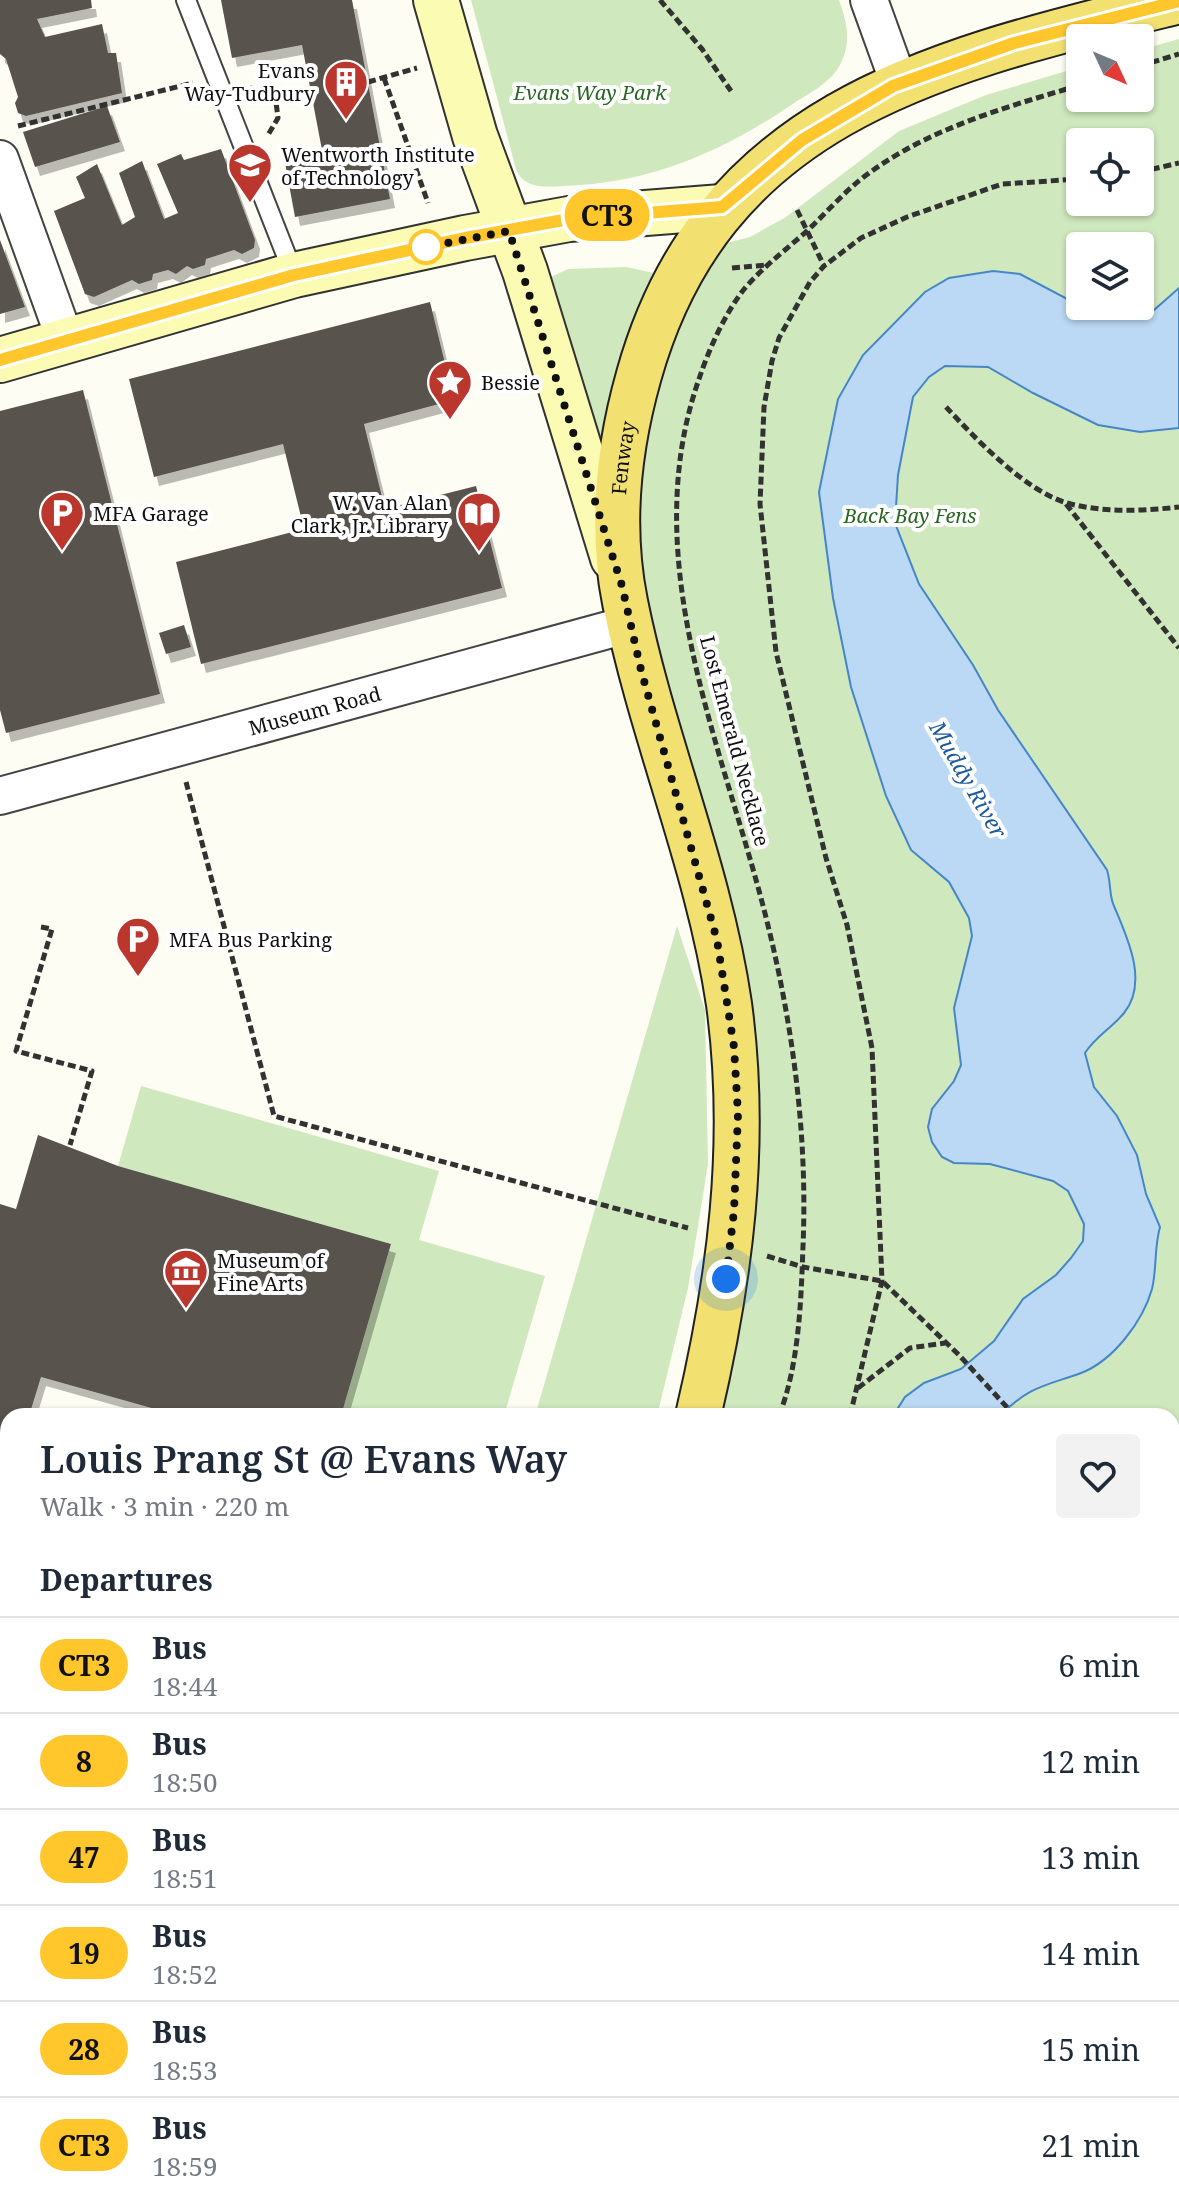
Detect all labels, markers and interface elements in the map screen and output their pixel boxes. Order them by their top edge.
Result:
north arrow [1066,24,1154,112]
map controls [1066,24,1154,320]
place label: Evans Way-Tudbury [184,57,316,107]
building icon: Evans Way-Tudbury [322,58,370,121]
park label: Evans Way Park [513,79,667,106]
button: locate [1066,128,1154,216]
school or university icon: Wentworth Institute of Technology [226,141,274,204]
place label: Wentworth Institute of Technology [281,141,475,191]
line badge: CT3 [561,189,653,241]
text: CT3 [581,196,633,234]
unlabelled marker [409,230,443,264]
button: layers [1066,232,1154,320]
place icon: Bessie [426,358,474,421]
place label: Bessie [481,369,540,396]
street label: Fenway [605,418,641,496]
parking icon: MFA Garage [38,489,86,552]
place label: W. Van Alan Clark, Jr. Library [291,489,449,539]
library icon: W. Van Alan Clark, Jr. Library [455,490,503,553]
place label: MFA Garage [93,500,209,527]
park label: Back Bay Fens [842,502,977,529]
street label: Lost Emerald Necklace [694,633,776,849]
street label: Museum Road [245,679,384,741]
water label: Muddy River [923,714,1015,844]
parking icon: MFA Bus Parking [114,915,162,978]
place label: MFA Bus Parking [169,926,332,953]
museum icon: Museum of Fine Arts [162,1247,210,1310]
place label: Museum of Fine Arts [217,1247,326,1297]
your location [706,1259,746,1299]
text: Louis Prang St @ Evans Way [40,1432,567,1484]
button: heart [1056,1434,1140,1518]
text: Walk · 3 min · 220 m [40,1488,289,1524]
text: Departures [40,1559,213,1600]
text: Bus [152,1627,207,1668]
text: 6 min [1058,1645,1140,1686]
text: CT3 [58,1646,110,1684]
text: 18:44 [152,1668,218,1704]
text: Bus [152,1723,207,1764]
text: 12 min [1041,1741,1140,1782]
text: 8 [76,1742,92,1780]
text: 18:50 [152,1764,218,1800]
text: Bus [152,1819,207,1860]
text: 13 min [1041,1837,1140,1878]
text: 47 [68,1838,100,1876]
text: 18:51 [152,1860,218,1896]
text: Bus [152,1915,207,1956]
text: 14 min [1041,1933,1140,1974]
text: 19 [68,1934,100,1972]
text: 18:52 [152,1956,218,1992]
text: Bus [152,2011,207,2052]
text: 15 min [1041,2029,1140,2070]
text: 28 [68,2030,100,2068]
text: 18:53 [152,2052,218,2088]
text: Bus [152,2107,207,2148]
text: 21 min [1041,2125,1140,2166]
text: CT3 [58,2126,110,2164]
text: 18:59 [152,2148,218,2184]

